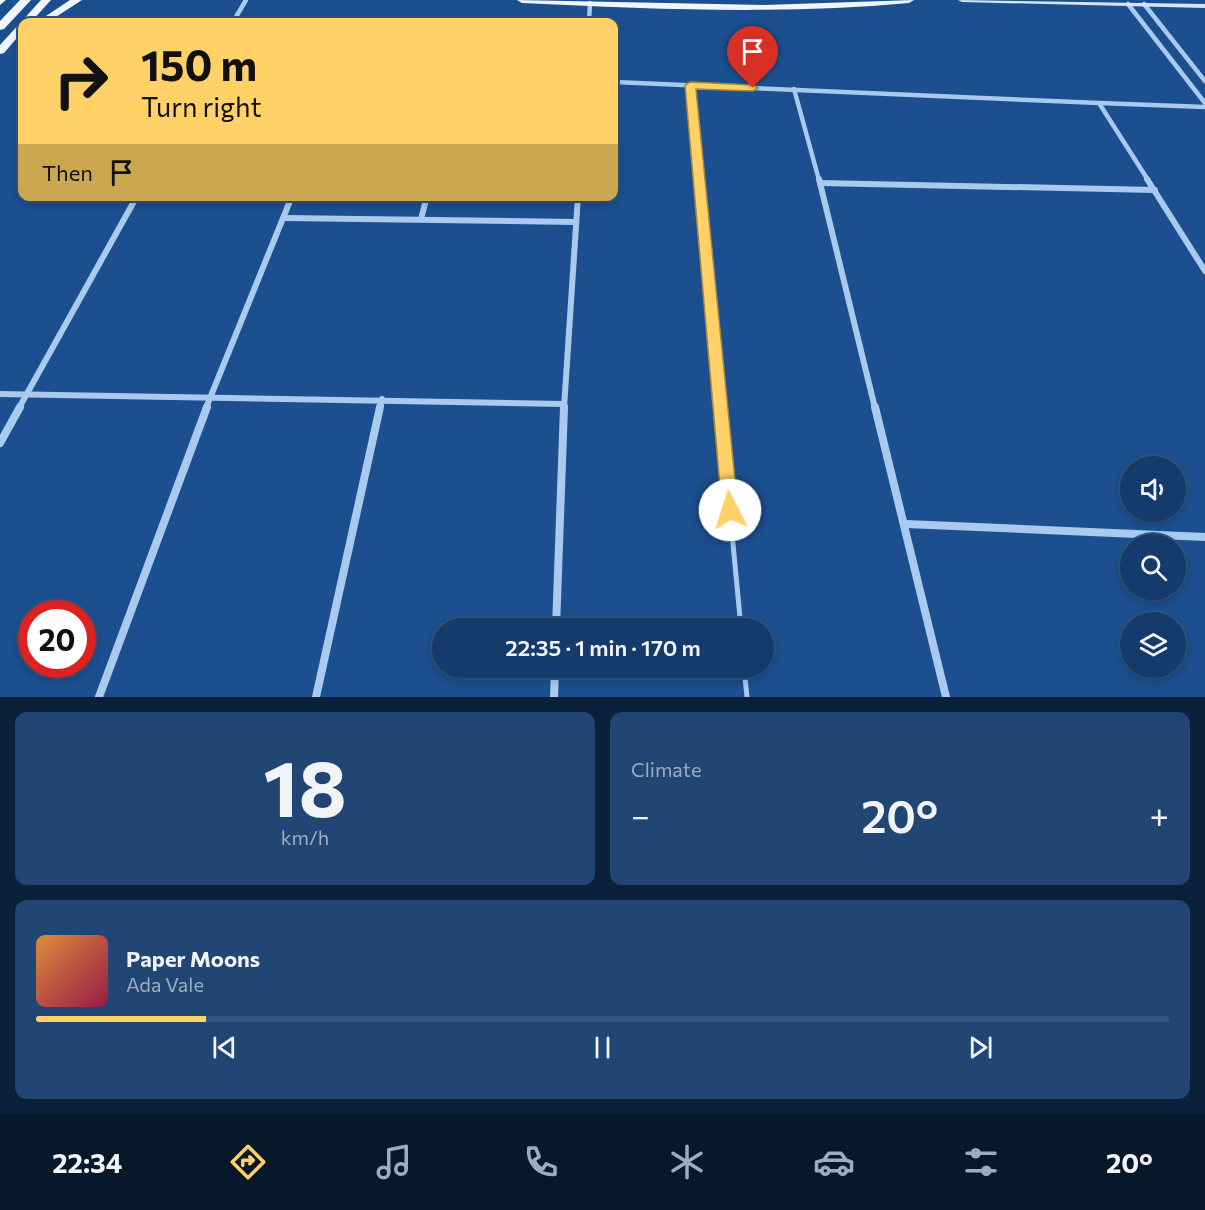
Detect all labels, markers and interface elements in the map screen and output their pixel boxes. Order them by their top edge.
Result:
pin [727,26,778,88]
icon: arrive [736,35,769,68]
text: 150 m [141,38,257,90]
icon: right [42,42,120,120]
text: Turn right [141,90,261,123]
icon: arrive [105,156,138,189]
text: Then [42,159,93,186]
map controls [1120,456,1186,678]
button: sound [1120,456,1186,522]
position arrow [698,478,762,542]
button: search [1120,534,1186,600]
speed limit sign: 20 [18,600,96,678]
button: layers [1120,612,1186,678]
text: 22:35 · 1 min · 170 m [505,634,701,661]
text: 18 [263,738,347,833]
text: Climate [631,757,701,781]
text: 20° [861,787,938,842]
text: − [631,794,650,835]
text: + [1150,794,1169,835]
text: km/h [281,825,329,849]
text: Paper Moons [126,945,260,972]
text: Ada Vale [126,972,204,996]
icon: previous [208,1031,241,1064]
icon: pause [586,1031,619,1064]
icon: next [964,1031,997,1064]
icon: directions [227,1141,269,1183]
icon: music [373,1141,415,1183]
icon: phone [520,1141,562,1183]
icon: climate [666,1141,708,1183]
icon: car [813,1141,855,1183]
icon: filters [960,1141,1002,1183]
text: 22:34 [52,1146,122,1179]
text: 20° [1106,1146,1153,1179]

